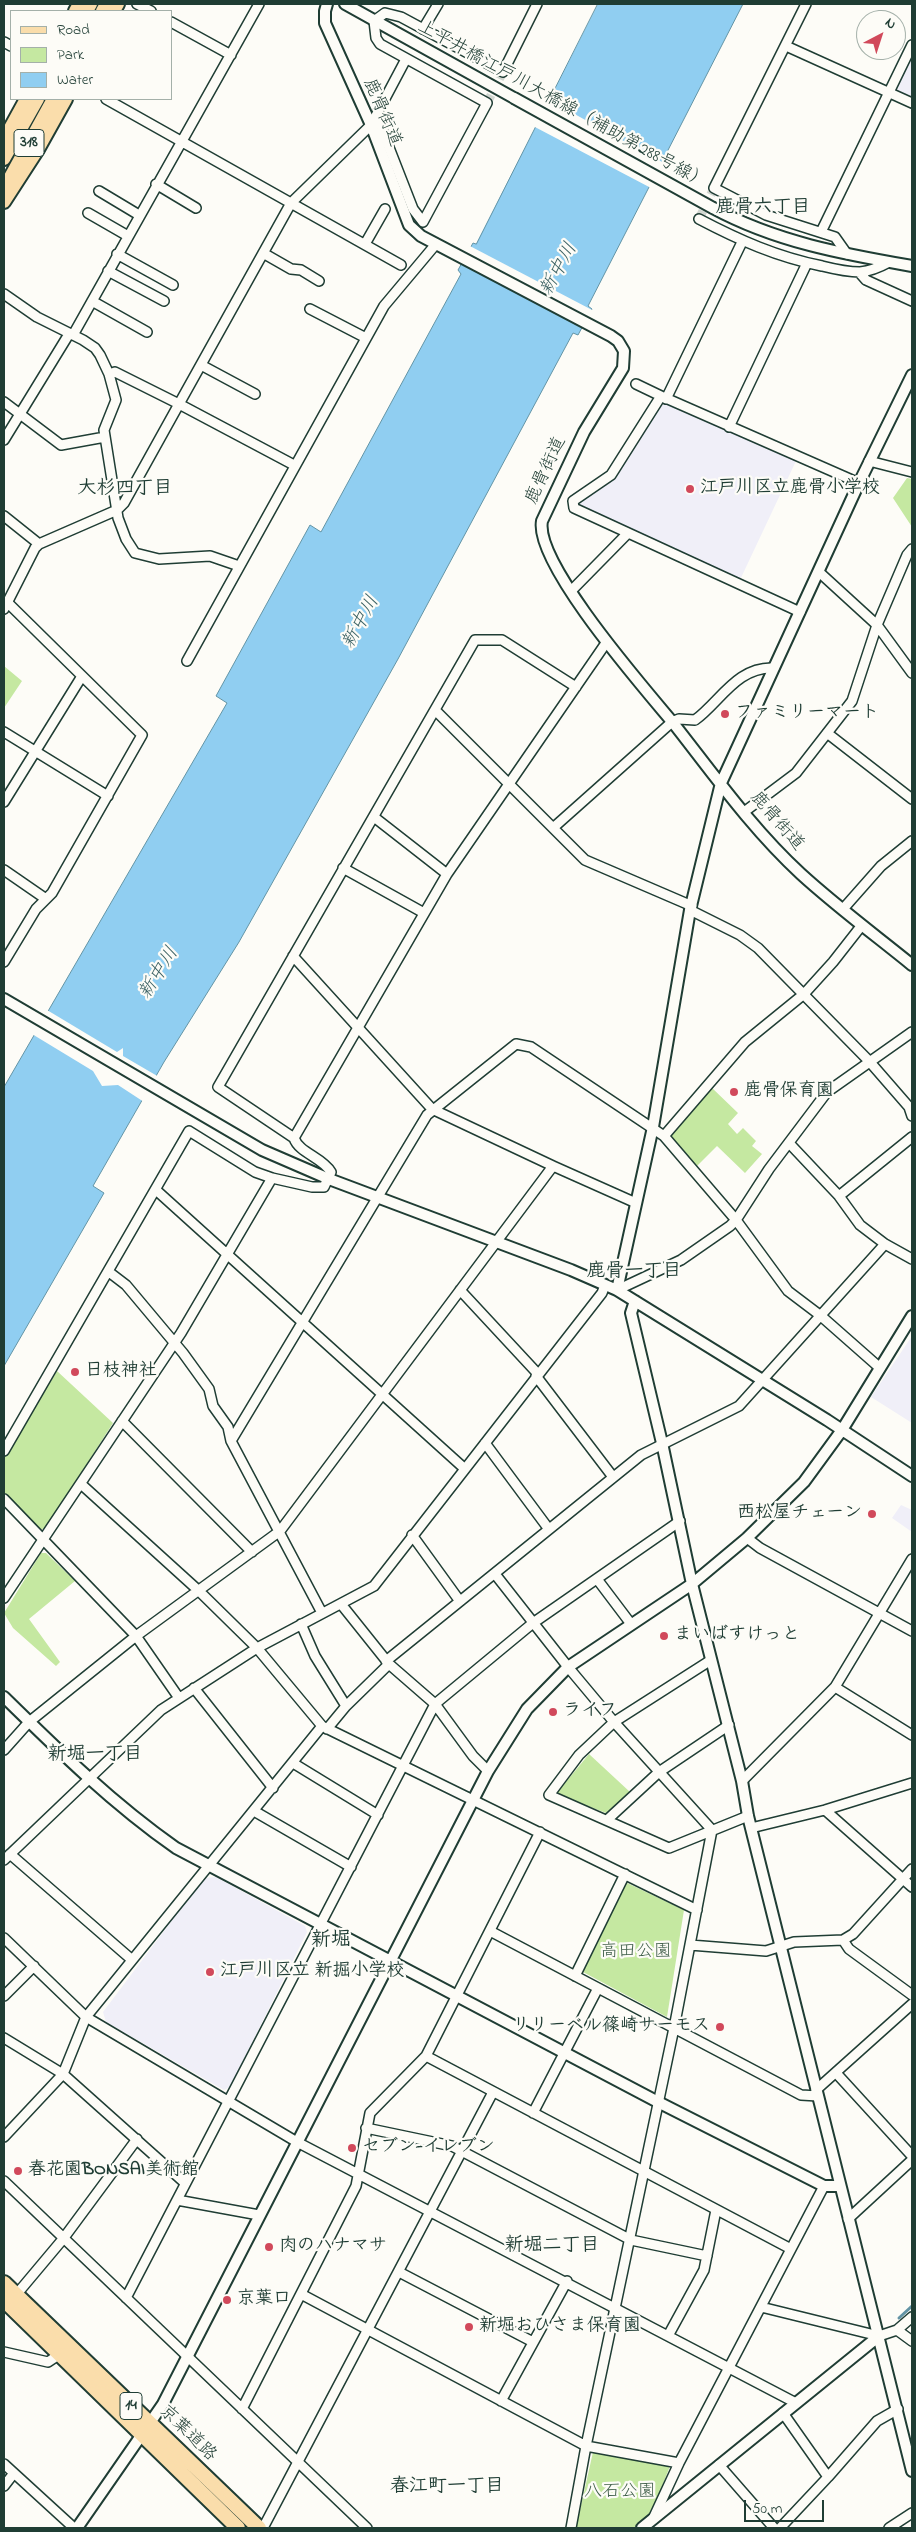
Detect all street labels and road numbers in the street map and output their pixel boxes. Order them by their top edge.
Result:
street label: 上平井橋江戸川大橋線（補助第288号線） [413,17,711,195]
street label: 鹿骨街道 [357,76,405,150]
road number: 318 [14,130,44,156]
street label: 鹿骨街道 [522,434,572,508]
street label: 鹿骨街道 [744,788,808,856]
road number: 14 [120,2392,142,2420]
street label: 京葉道路 [154,2401,220,2467]

